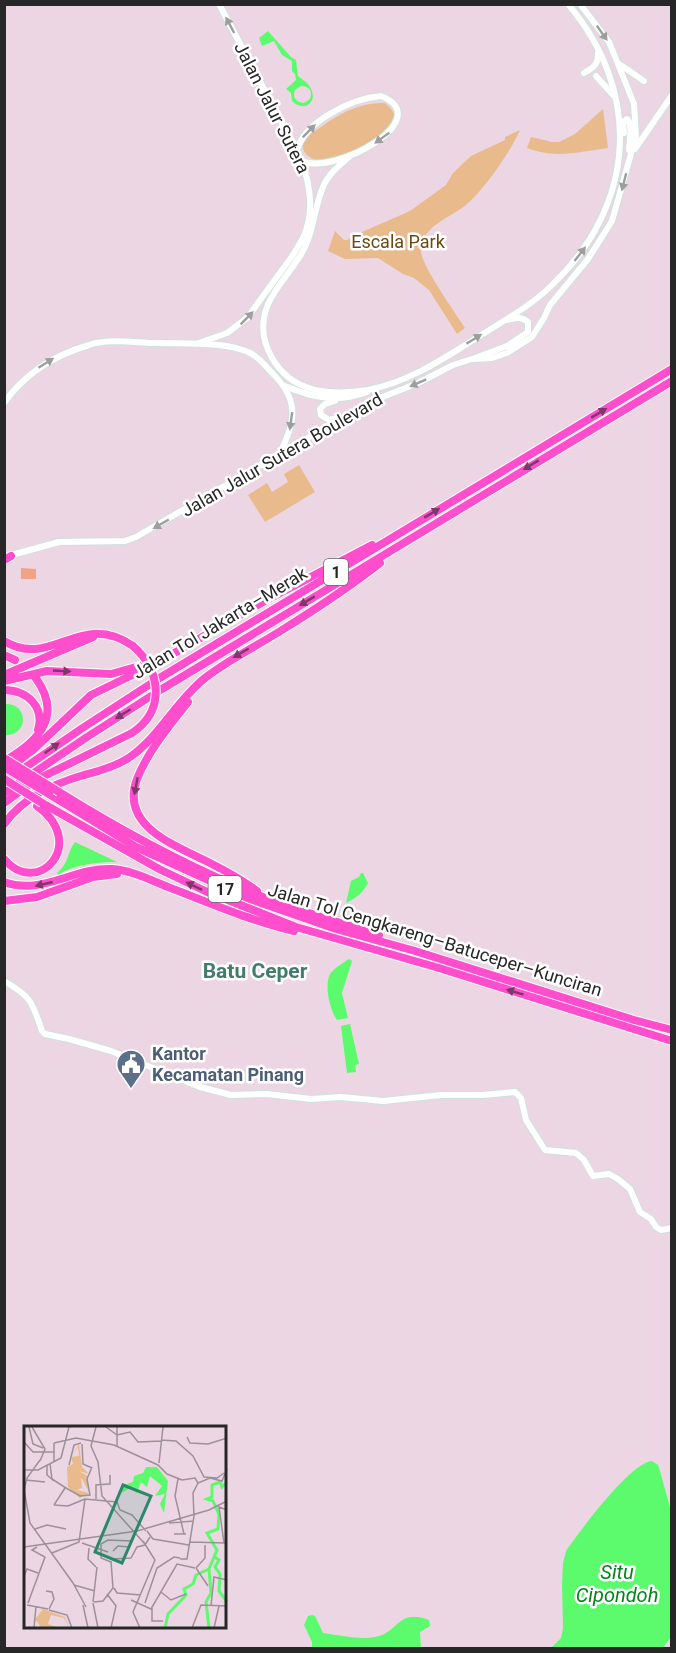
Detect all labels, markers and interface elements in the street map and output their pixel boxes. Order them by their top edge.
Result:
one-way arrow [225,16,235,33]
one-way arrow [596,24,608,40]
street label: Jalan Jalur Sutera [230,39,315,177]
one-way arrow [302,124,316,139]
one-way arrow [374,132,390,144]
one-way arrow [618,173,628,191]
park label: Escala Park [351,231,446,252]
one-way arrow [574,246,586,261]
one-way arrow [239,311,253,325]
one-way arrow [466,333,483,344]
one-way arrow [38,358,55,369]
one-way arrow [410,378,427,387]
street label: Jalan Jalur Sutera Boulevard [178,388,386,521]
one-way arrow [591,407,607,418]
one-way arrow [287,412,296,431]
one-way arrow [523,460,539,471]
one-way arrow [424,508,441,519]
one-way arrow [152,519,169,529]
road number: 1 [324,559,348,585]
street label: Jalan Tol Jakarta–Merak [129,562,311,683]
one-way arrow [299,596,315,607]
one-way arrow [233,648,250,658]
one-way arrow [52,667,71,676]
one-way arrow [115,708,131,720]
one-way arrow [44,742,60,754]
one-way arrow [131,777,140,796]
road number: 17 [208,876,242,902]
street label: Jalan Tol Cengkareng–Batuceper–Kunciran [266,879,605,1000]
one-way arrow [35,880,53,890]
one-way arrow [185,881,202,890]
district label: Batu Ceper [203,959,308,983]
one-way arrow [506,987,524,996]
place label: Kantor Kecamatan Pinang [152,1043,304,1085]
public building icon: Kantor Kecamatan Pinang [115,1048,147,1090]
inset map [24,1426,226,1629]
water label: Situ Cipondoh [576,1560,658,1607]

